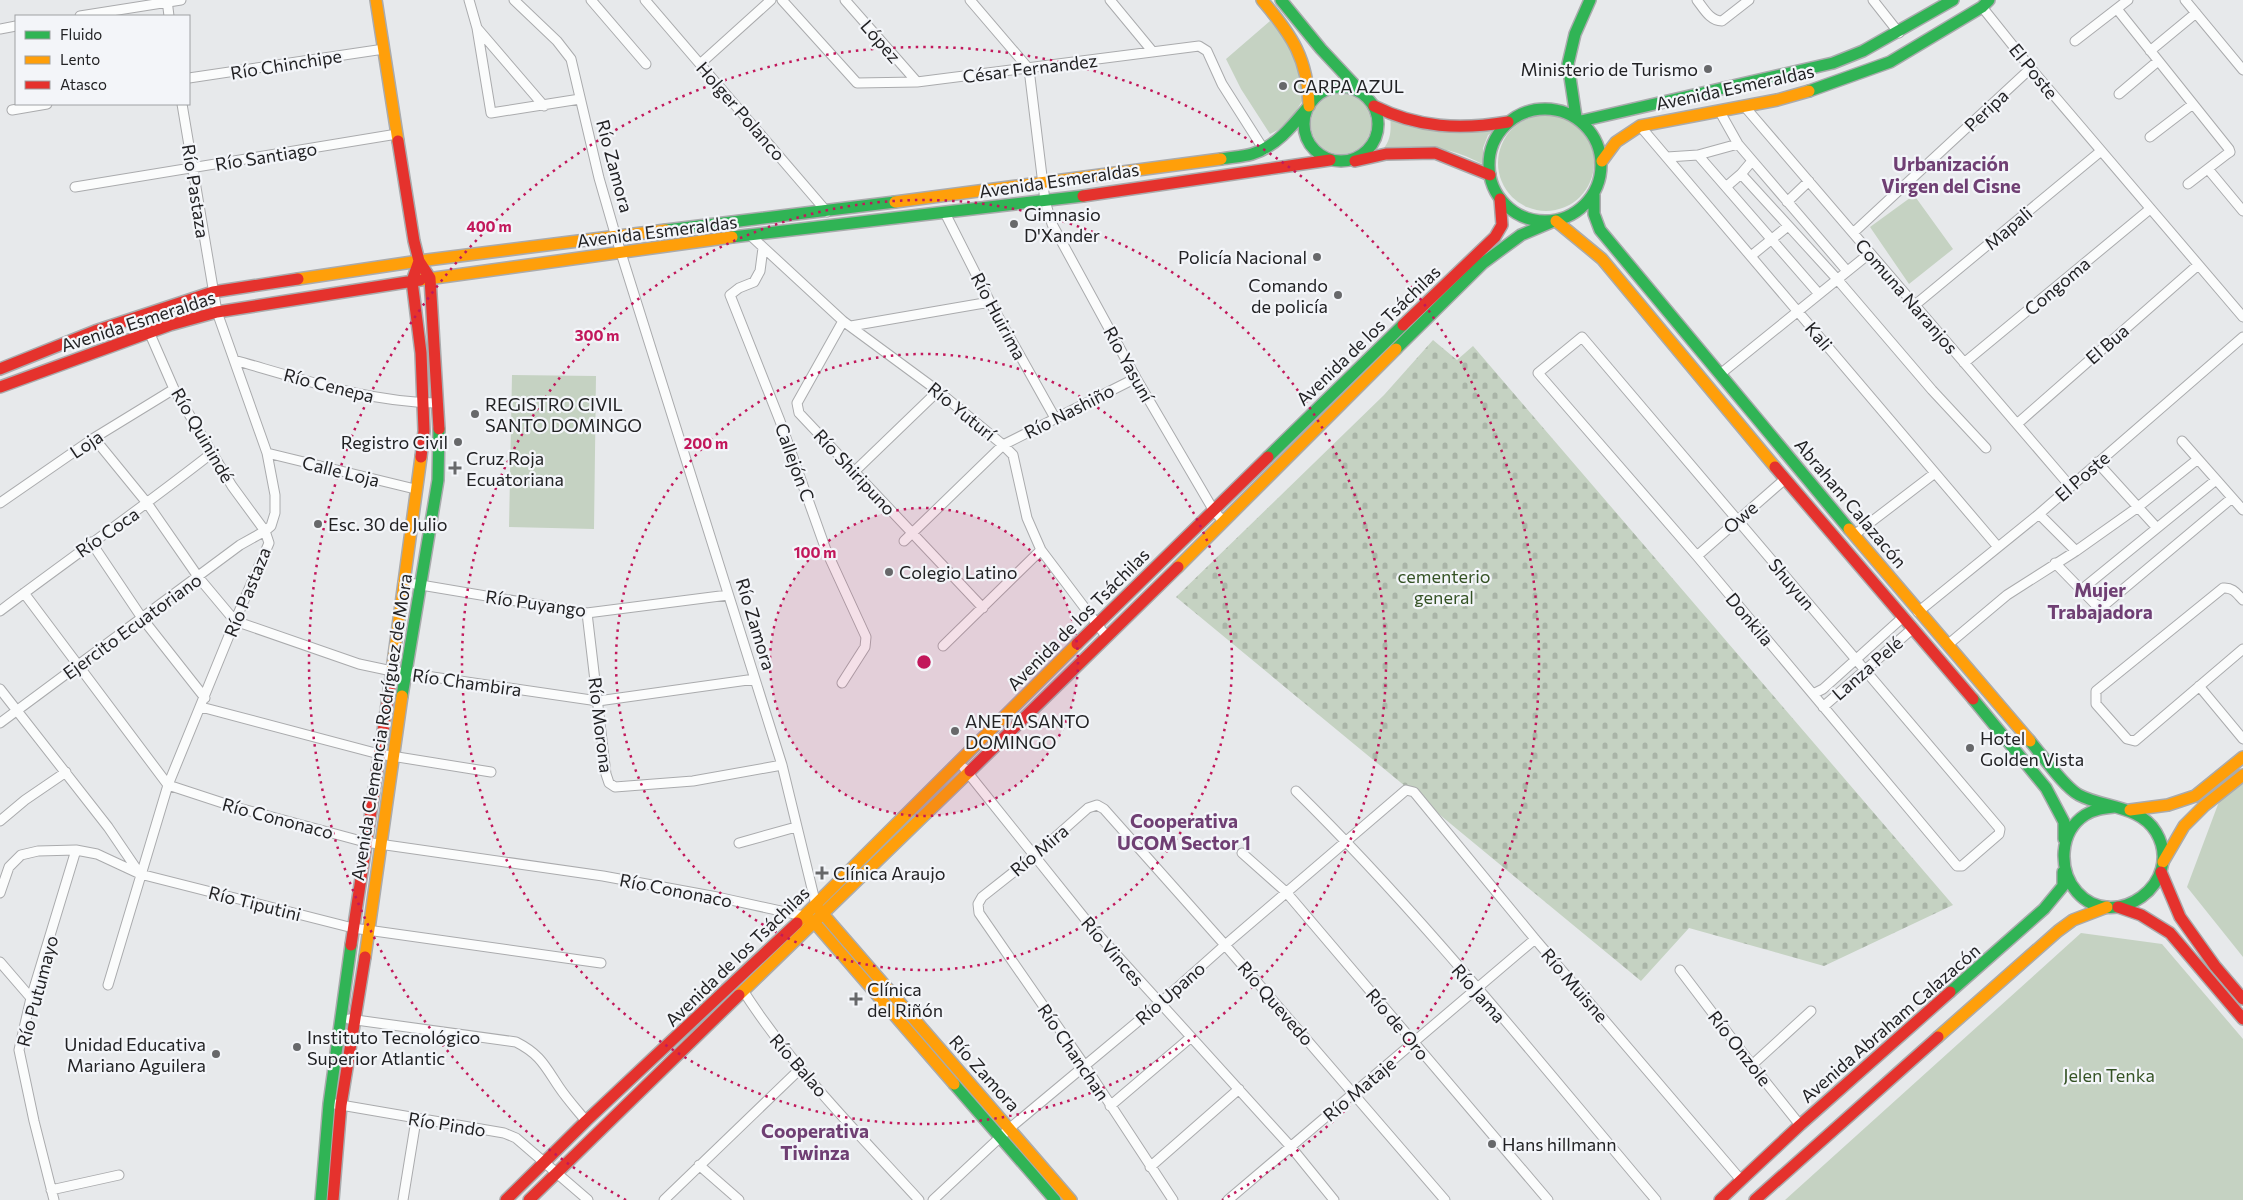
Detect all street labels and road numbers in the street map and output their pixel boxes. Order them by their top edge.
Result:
street label: López [856,15,906,67]
street label: El Poste [2005,39,2063,103]
street label: Río Chinchipe [229,44,343,84]
street label: César Fernandez [961,49,1099,87]
street label: Holger Polanco [692,57,790,165]
street label: Avenida Esmeraldas [1654,59,1816,115]
street label: Peripa [1959,84,2013,136]
street label: Río Zamora [592,117,638,215]
street label: Río Santiago [213,137,319,175]
street label: Río Pastaza [178,142,214,240]
street label: Avenida Esmeraldas [978,158,1140,202]
street label: Mapali [1980,202,2036,254]
street label: Avenida Esmeraldas [576,210,738,252]
street label: Comuna Naranjos [1851,234,1963,358]
street label: Congoma [2020,252,2094,320]
street label: Avenida de los Tsáchilas [1291,260,1445,410]
street label: Río Huirima [967,268,1031,364]
street label: Avenida Esmeraldas [58,286,218,356]
street label: Kali [1801,317,1837,355]
street label: El Bua [2081,319,2133,369]
street label: Río Yasuní [1099,322,1160,407]
street label: Río Cenepa [281,363,377,407]
street label: Río Yuturí [924,377,1001,446]
street label: Río Nashiño [1020,379,1118,443]
street label: Río Quinindé [167,384,239,486]
street label: Callejón C [771,420,819,504]
street label: Río Shiripuno [809,424,901,520]
street label: Loja [65,425,107,463]
street label: Abraham Calazacón [1790,434,1912,572]
street label: El Poste [2050,446,2114,506]
street label: Calle Loja [300,451,382,491]
street label: Owe [1718,496,1762,538]
street label: Río Coca [71,502,143,562]
street label: Avenida de los Tsáchilas [1002,543,1154,695]
street label: Río Pastaza [219,544,275,640]
street label: Shuyun [1764,554,1820,614]
street label: Ejercito Ecuatoriano [58,568,206,684]
street label: Avenida Clemencia Rodríguez de Mora [346,572,416,882]
street label: Río Zamora [732,575,780,673]
street label: Río Puyango [484,585,588,621]
street label: Donkila [1721,588,1779,650]
street label: Lanza Pelé [1827,631,1907,705]
street label: Río Chambira [411,663,523,701]
street label: Río Morona [584,676,618,774]
street label: Río Cononaco [220,793,336,843]
street label: Río Mira [1005,819,1073,881]
street label: Río Cononaco [618,868,734,912]
street label: Río Tiputini [206,881,304,925]
street label: Avenida de los Tsáchilas [660,881,814,1031]
street label: Río Vinces [1077,912,1149,990]
street label: Río Putumayo [12,933,62,1049]
street label: Avenida Abraham Calazacón [1796,939,1984,1107]
street label: Río Muisne [1537,944,1613,1026]
street label: Río Quevedo [1233,956,1319,1050]
street label: Río Upano [1131,957,1209,1029]
street label: Río Jama [1448,959,1510,1027]
street label: Río de Oro [1362,984,1434,1064]
street label: Río Chanchan [1034,999,1114,1105]
street label: Río Onzole [1704,1006,1776,1090]
street label: Río Balao [766,1029,832,1101]
street label: Río Zamora [945,1030,1025,1116]
street label: Río Mataje [1318,1052,1400,1126]
street label: Río Pindo [407,1107,487,1141]

